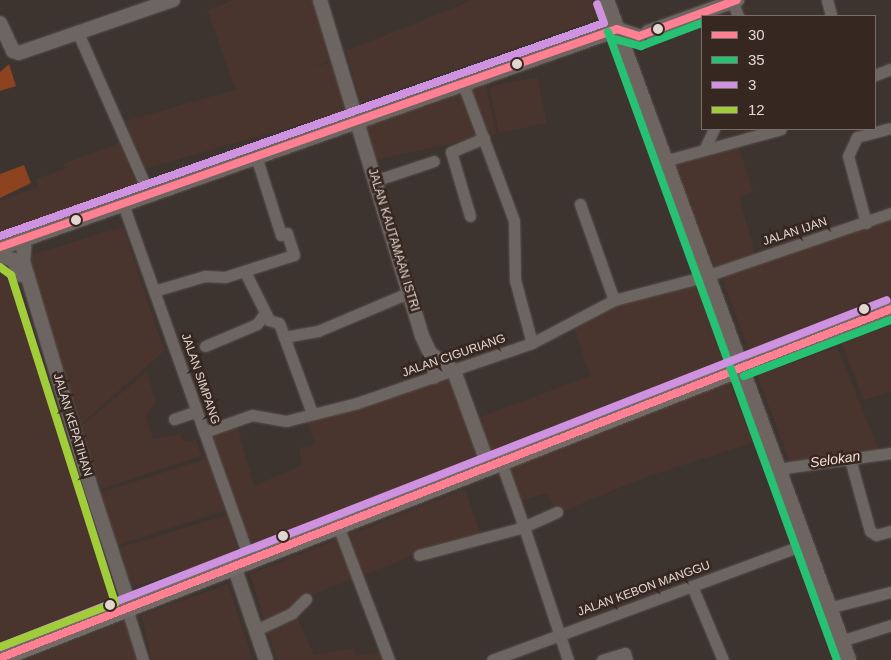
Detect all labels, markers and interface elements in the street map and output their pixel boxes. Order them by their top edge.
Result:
legend [701,15,876,130]
unlabelled marker [653,24,663,34]
text: 30 [748,26,765,43]
text: 35 [748,51,765,68]
unlabelled marker [512,59,522,69]
text: 3 [748,76,756,93]
text: 12 [748,101,765,118]
street label: JALAN KAUTAMAAN ISTRI [364,167,422,313]
unlabelled marker [71,215,81,225]
street label: JALAN IJAN [761,215,829,249]
unlabelled marker [859,304,869,314]
street label: JALAN CIGURIANG [400,331,508,381]
street label: JALAN SIMPANG [178,332,222,426]
street label: JALAN KEPATIHAN [49,372,95,478]
water label: Selokan [809,447,861,471]
unlabelled marker [278,531,288,541]
street label: JALAN KEBON MANGGU [576,558,712,620]
unlabelled marker [105,600,115,610]

